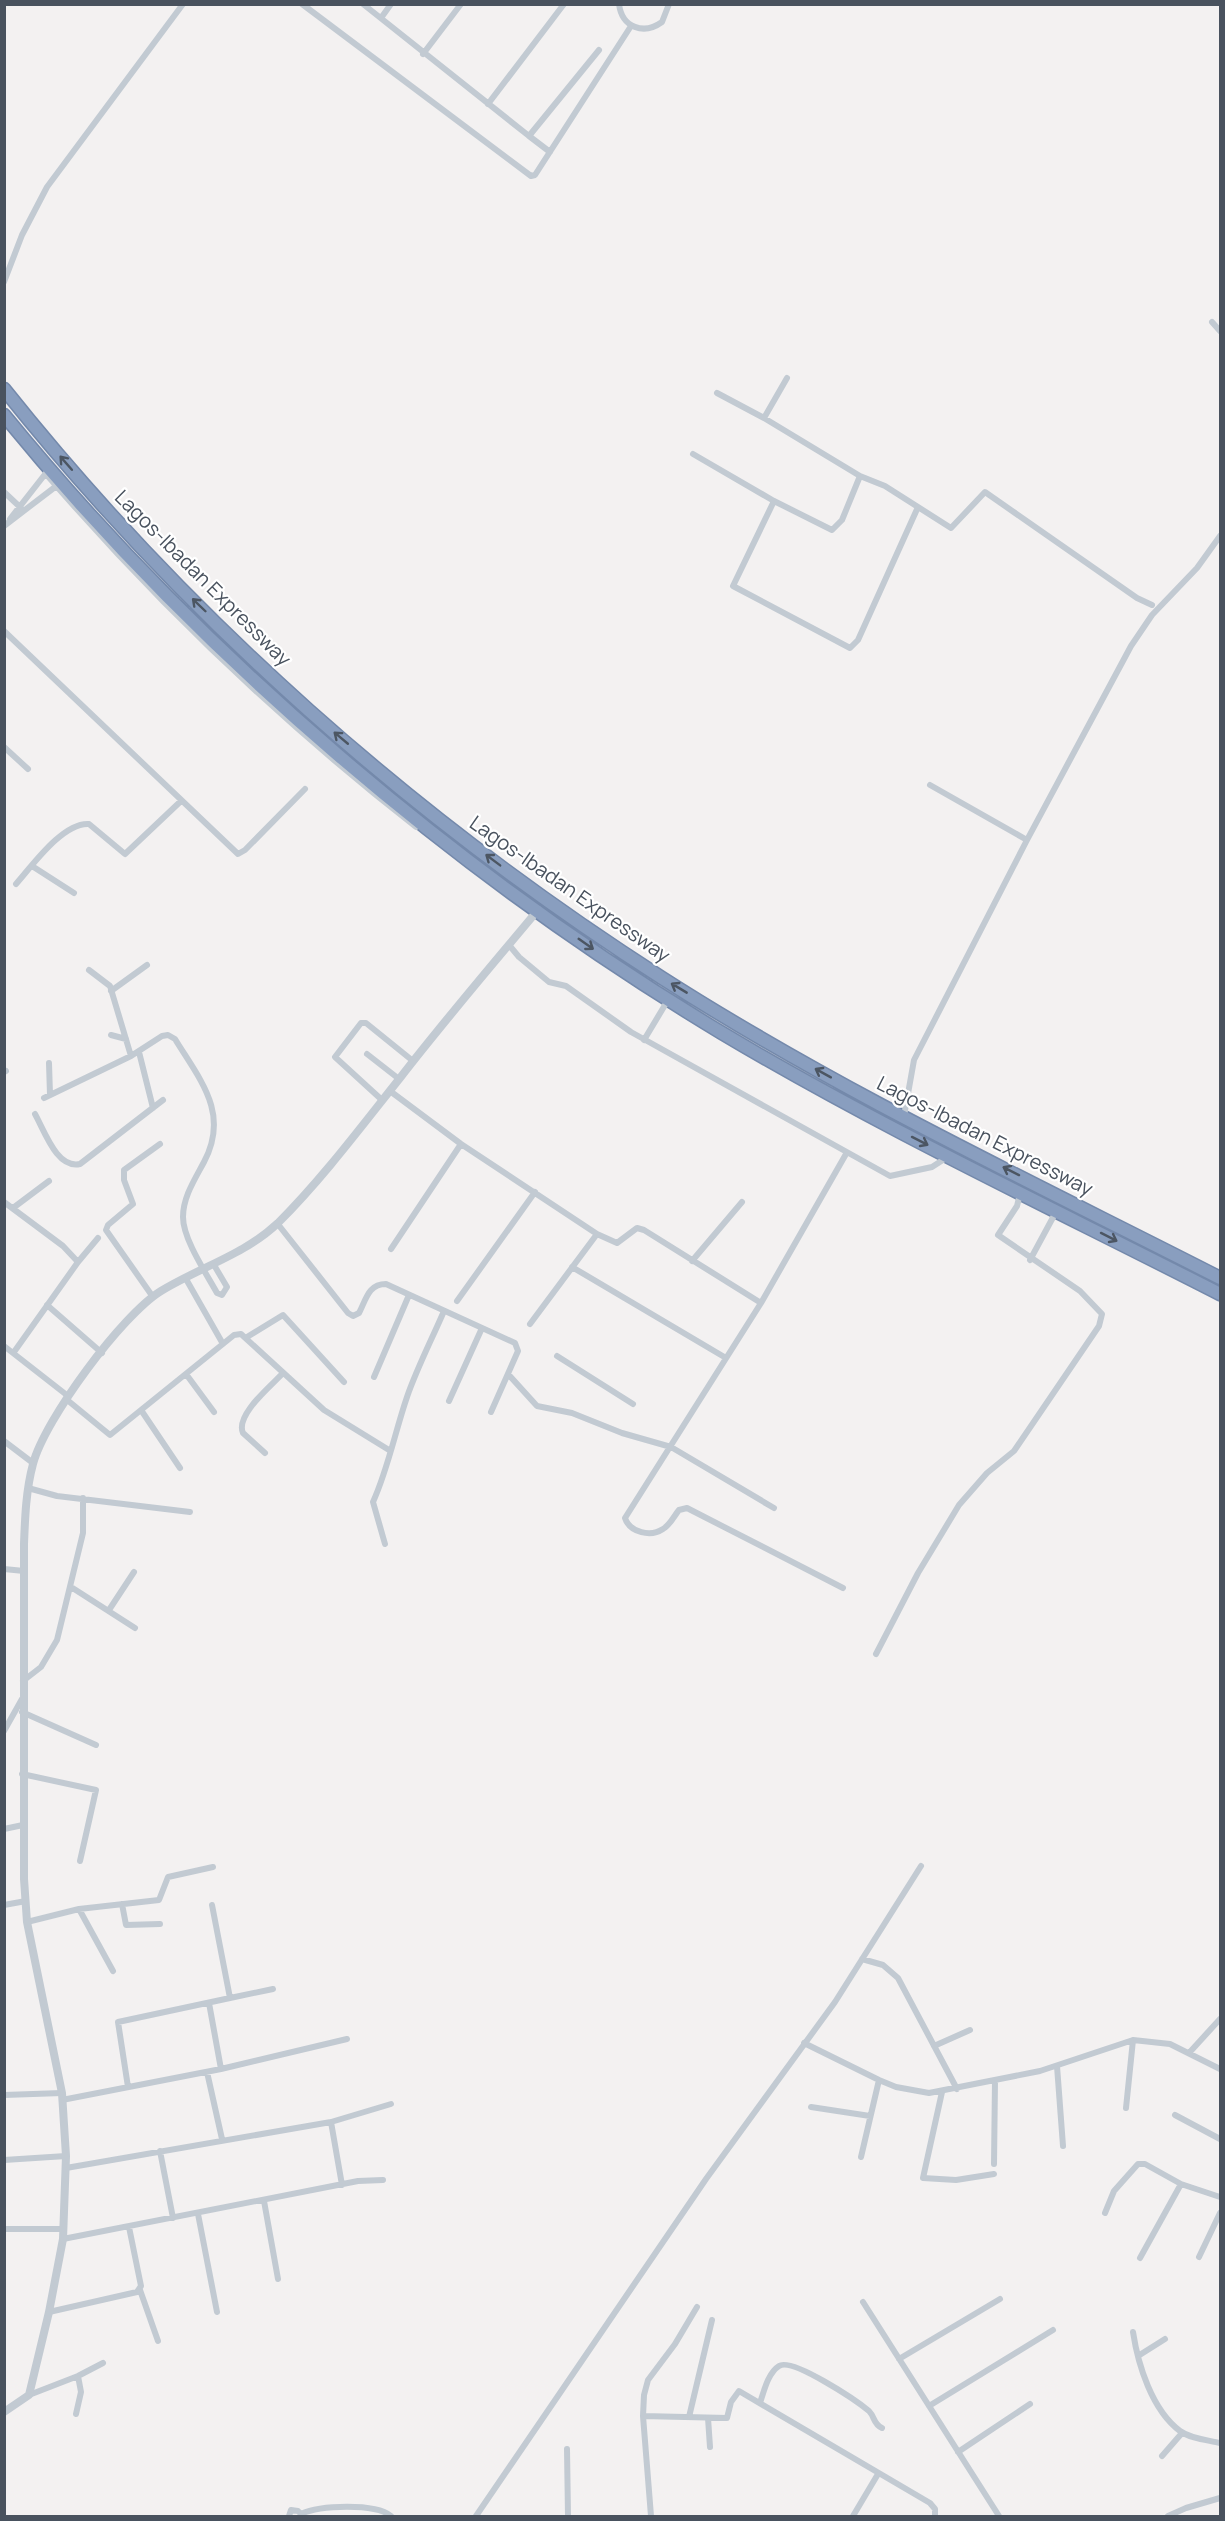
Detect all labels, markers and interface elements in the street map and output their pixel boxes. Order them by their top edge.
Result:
one-way arrow [59,455,72,471]
street label: Lagos-Ibadan Expressway [109,484,298,672]
one-way arrow [191,598,206,613]
one-way arrow [334,731,349,745]
street label: Lagos-Ibadan Expressway [465,809,676,968]
one-way arrow [486,854,502,866]
one-way arrow [577,938,593,950]
one-way arrow [671,982,688,994]
one-way arrow [815,1067,833,1078]
street label: Lagos-Ibadan Expressway [873,1069,1098,1202]
one-way arrow [910,1136,928,1147]
one-way arrow [1003,1165,1021,1177]
one-way arrow [1100,1232,1118,1243]

